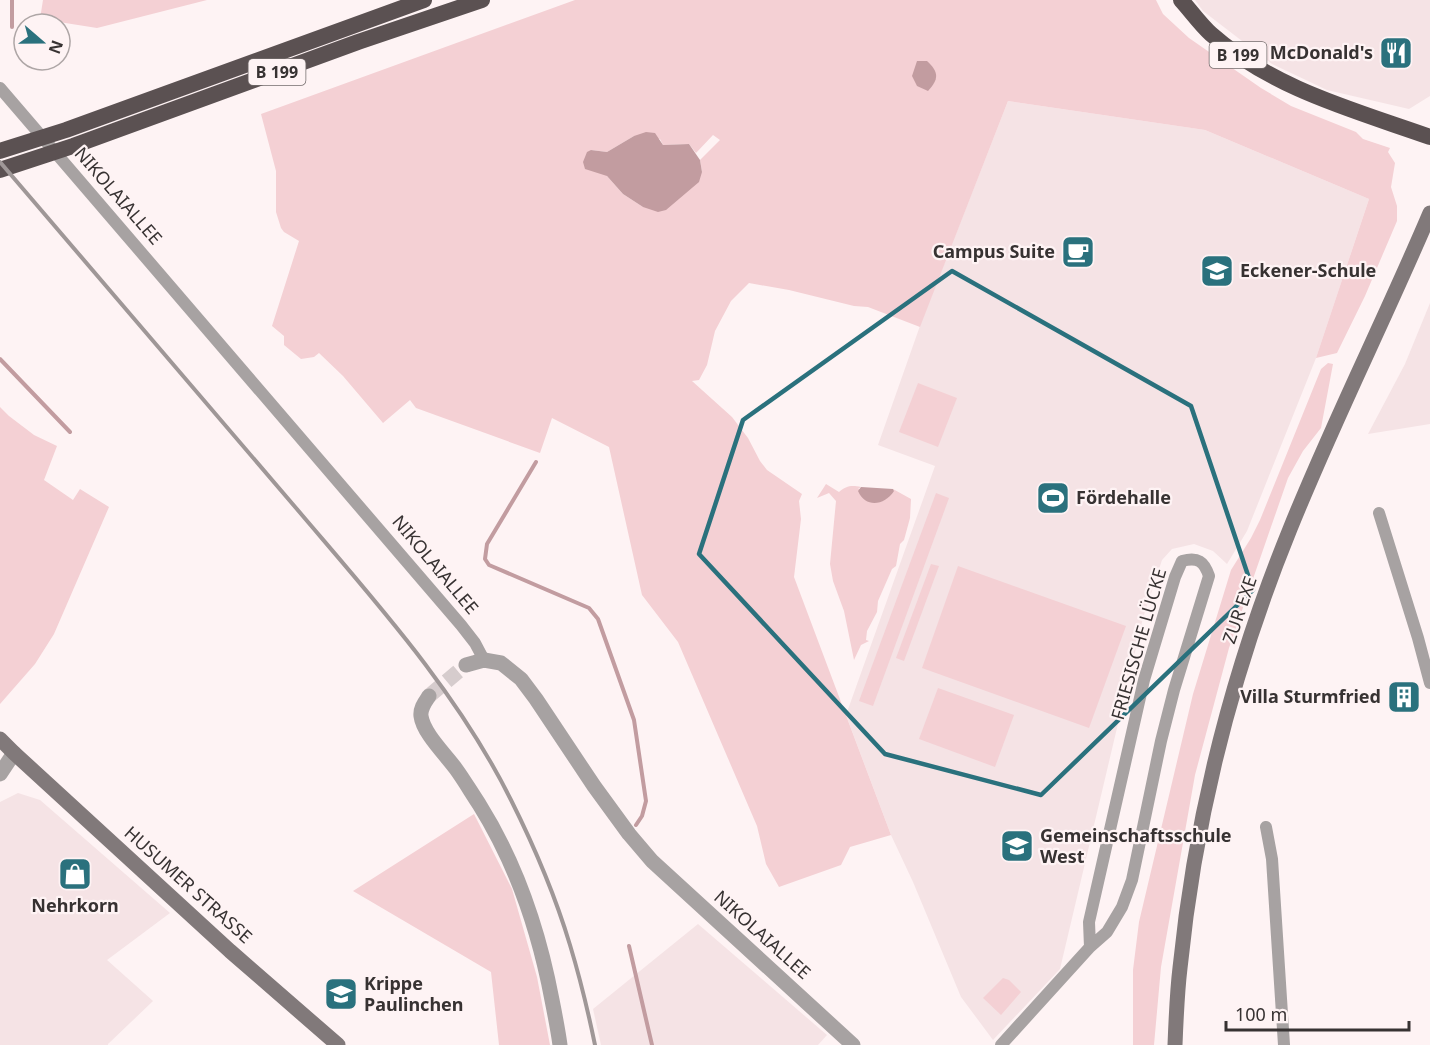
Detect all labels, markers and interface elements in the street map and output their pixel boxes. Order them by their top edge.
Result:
north arrow [12,12,72,72]
restaurant icon: McDonald's [1378,35,1414,71]
text: N [44,37,69,57]
place label: McDonald's [1270,40,1373,64]
road number: B 199 [1210,42,1266,68]
road number: B 199 [248,59,306,85]
street label: NIKOLAIALLEE [70,141,168,249]
cafe icon: Campus Suite [1060,234,1096,270]
place label: Campus Suite [933,239,1055,263]
school or university icon: Eckener-Schule [1199,253,1235,289]
place label: Eckener-Schule [1240,258,1376,282]
sports icon: Fördehalle [1035,480,1071,516]
place label: Fördehalle [1076,485,1171,509]
street label: NIKOLAIALLEE [387,510,484,619]
street label: FRIESISCHE LÜCKE [1105,565,1171,722]
street label: ZUR EXE [1216,573,1262,647]
building icon: Villa Sturmfried [1386,679,1422,715]
place label: Villa Sturmfried [1240,684,1381,708]
street label: HUSUMER STRASSE [120,820,258,948]
place label: Gemeinschaftsschule West [1040,823,1232,868]
school or university icon: Gemeinschaftsschule West [999,828,1035,864]
shop icon: Nehrkorn [57,856,93,892]
street label: NIKOLAIALLEE [709,885,816,984]
place label: Nehrkorn [31,893,119,917]
place label: Krippe Paulinchen [364,971,464,1016]
school or university icon: Krippe Paulinchen [323,976,359,1012]
scale bar [1226,994,1409,1032]
text: 100 m [1235,1002,1287,1026]

